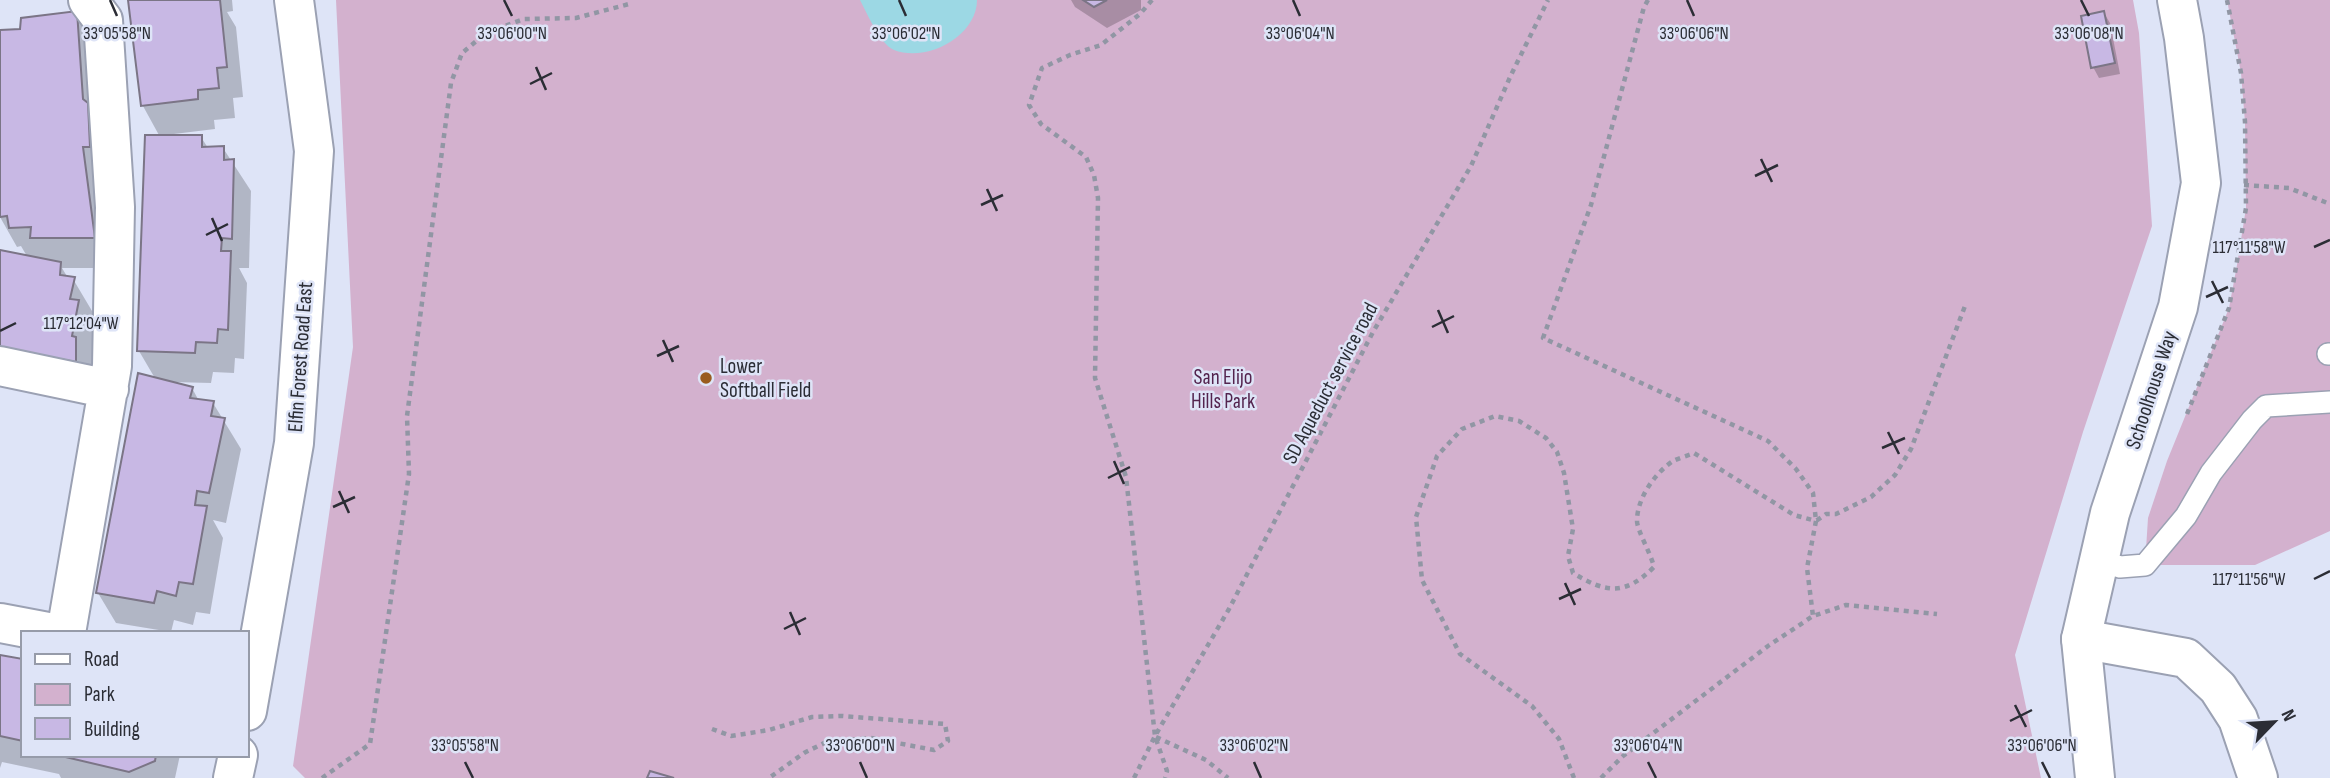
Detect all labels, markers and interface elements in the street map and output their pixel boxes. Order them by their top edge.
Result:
text: 33°05'58"N [83,23,151,44]
text: 33°06'00"N [477,23,547,44]
text: 33°06'02"N [871,23,941,44]
text: 33°06'04"N [1265,23,1335,44]
text: 33°06'06"N [1659,23,1729,44]
text: 33°06'08"N [2054,23,2124,44]
text: 117°11'58"W [2213,237,2286,258]
street label: Elfin Forest Road East [283,281,318,433]
street label: SD Aqueduct service road [1277,298,1383,468]
text: 117°12'04"W [43,313,119,334]
street label: Schoolhouse Way [2121,328,2182,452]
place label: Lower Softball Field [720,354,811,403]
park label: San Elijo Hills Park [1191,365,1255,414]
marker: Lower Softball Field [698,370,714,386]
text: 117°11'56"W [2213,569,2286,590]
legend [21,631,248,757]
text: Road [84,647,119,672]
text: Park [84,682,115,707]
north arrow [2239,687,2309,757]
text: N [2275,706,2301,725]
text: Building [84,717,140,742]
text: 33°05'58"N [431,735,499,756]
text: 33°06'00"N [825,735,895,756]
text: 33°06'02"N [1219,735,1289,756]
text: 33°06'04"N [1613,735,1683,756]
text: 33°06'06"N [2007,735,2077,756]

